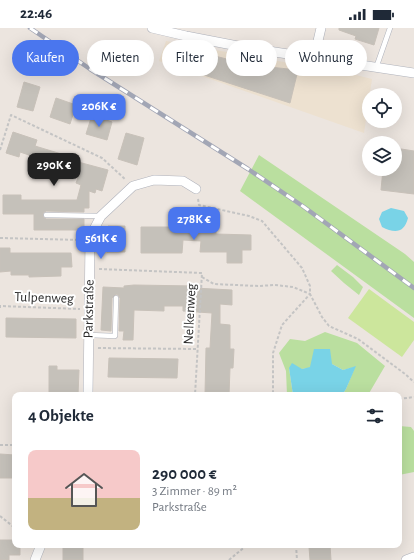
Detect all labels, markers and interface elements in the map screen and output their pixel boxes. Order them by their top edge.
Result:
text: 22:46 [20,6,52,21]
chip: Kaufen [12,40,79,76]
chip: Mieten [87,40,154,76]
chip: Filter [162,40,218,76]
chip: Neu [226,40,277,76]
chip: Wohnung [285,40,367,76]
map controls [362,88,402,176]
button: locate [362,88,402,128]
pin: 206K € [66,94,132,128]
text: 206K € [82,100,116,113]
button: layers [362,136,402,176]
pin: 290K € [21,153,87,187]
text: 290K € [37,159,71,172]
pin: 278K € [161,207,227,241]
text: 278K € [177,213,211,226]
pin: 561K € [68,226,134,260]
text: 561K € [85,232,117,245]
street label: Parkstraße [81,279,97,339]
street label: Nelkenweg [181,283,199,345]
street label: Tulpenweg [14,290,74,306]
icon: filters [364,405,386,427]
text: 4 Objekte [28,407,94,424]
text: 290 000 € [152,465,217,482]
icon: home [60,466,108,514]
text: 3 Zimmer · 89 m² [152,485,237,498]
text: Parkstraße [152,501,207,514]

